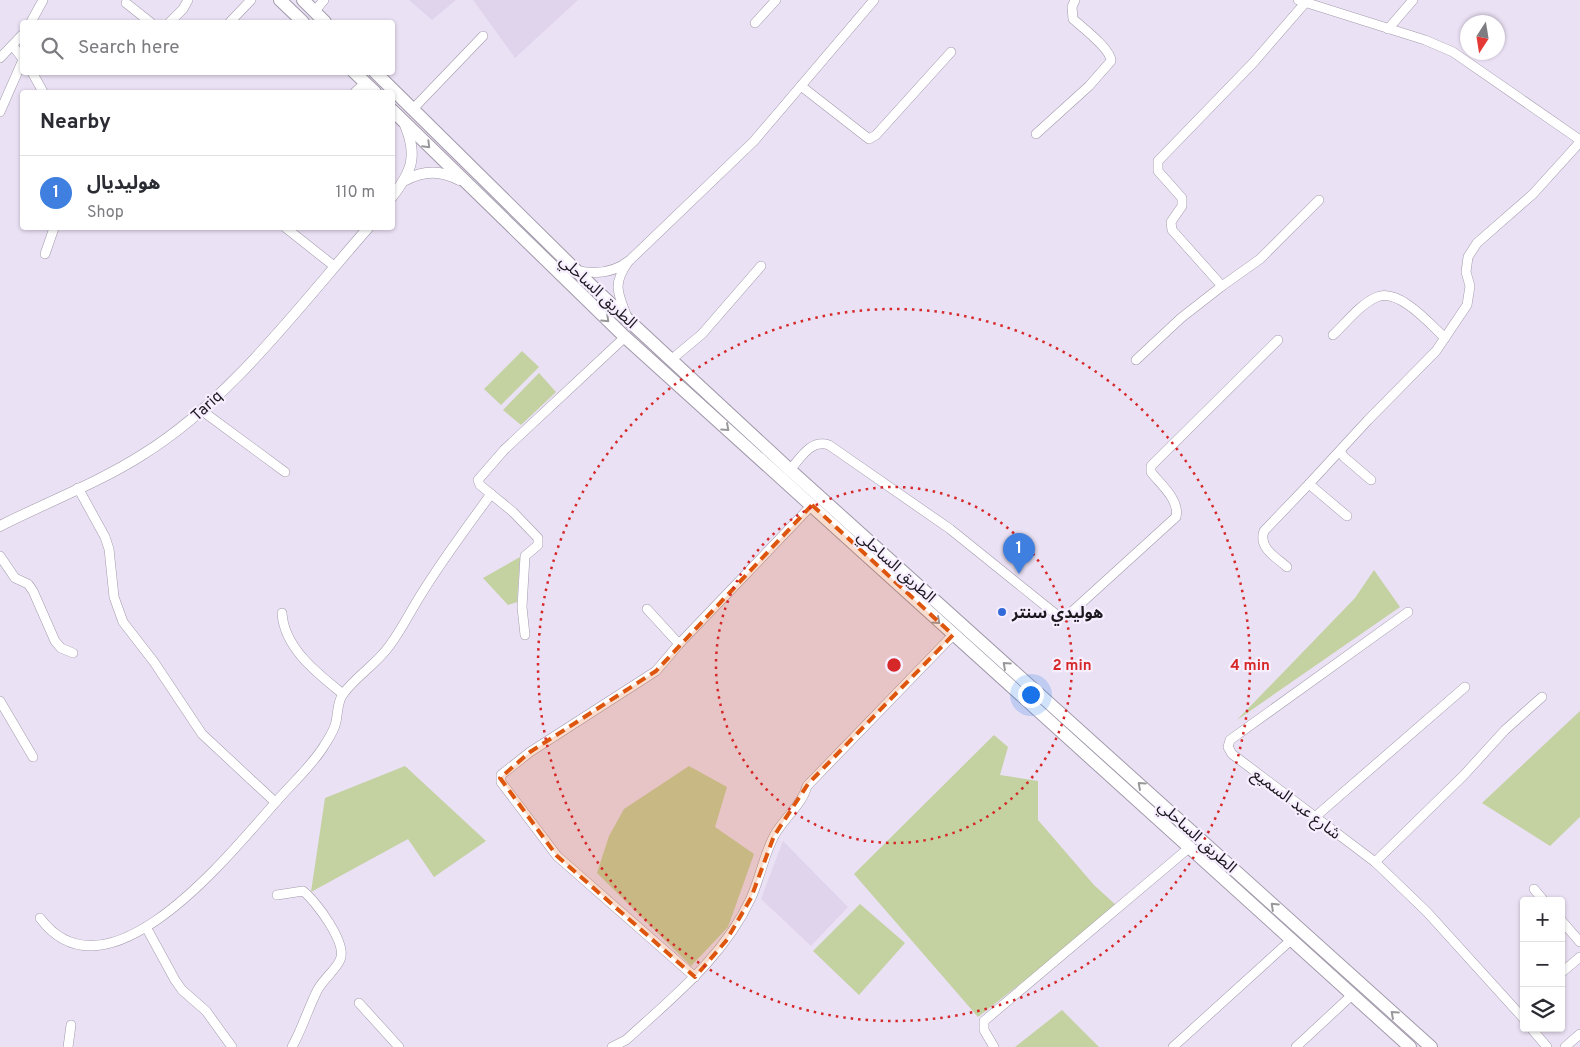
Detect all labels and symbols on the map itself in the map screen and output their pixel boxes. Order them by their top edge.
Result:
north arrow [1460,15,1505,60]
one-way arrow [421,139,430,148]
street label: الطريق الساحلي [554,251,641,334]
one-way arrow [601,313,610,322]
street label: Tariq [187,387,227,426]
one-way arrow [721,423,730,432]
street label: الطريق الساحلي [852,527,939,609]
pin: 1 [1003,533,1035,574]
place label: هوليدي سنتر [1011,604,1103,626]
marker: هوليدي سنتر [996,606,1008,618]
one-way arrow [931,615,940,624]
centre of rings [885,656,903,674]
text: 2 min [1052,657,1092,676]
text: 4 min [1230,657,1270,676]
one-way arrow [1003,662,1012,671]
your location [1018,682,1044,708]
street label: شارع عبد السميع [1247,765,1344,845]
one-way arrow [1137,781,1146,790]
street label: الطريق الساحلي [1153,797,1240,879]
one-way arrow [1270,902,1279,911]
one-way arrow [1391,1011,1400,1020]

